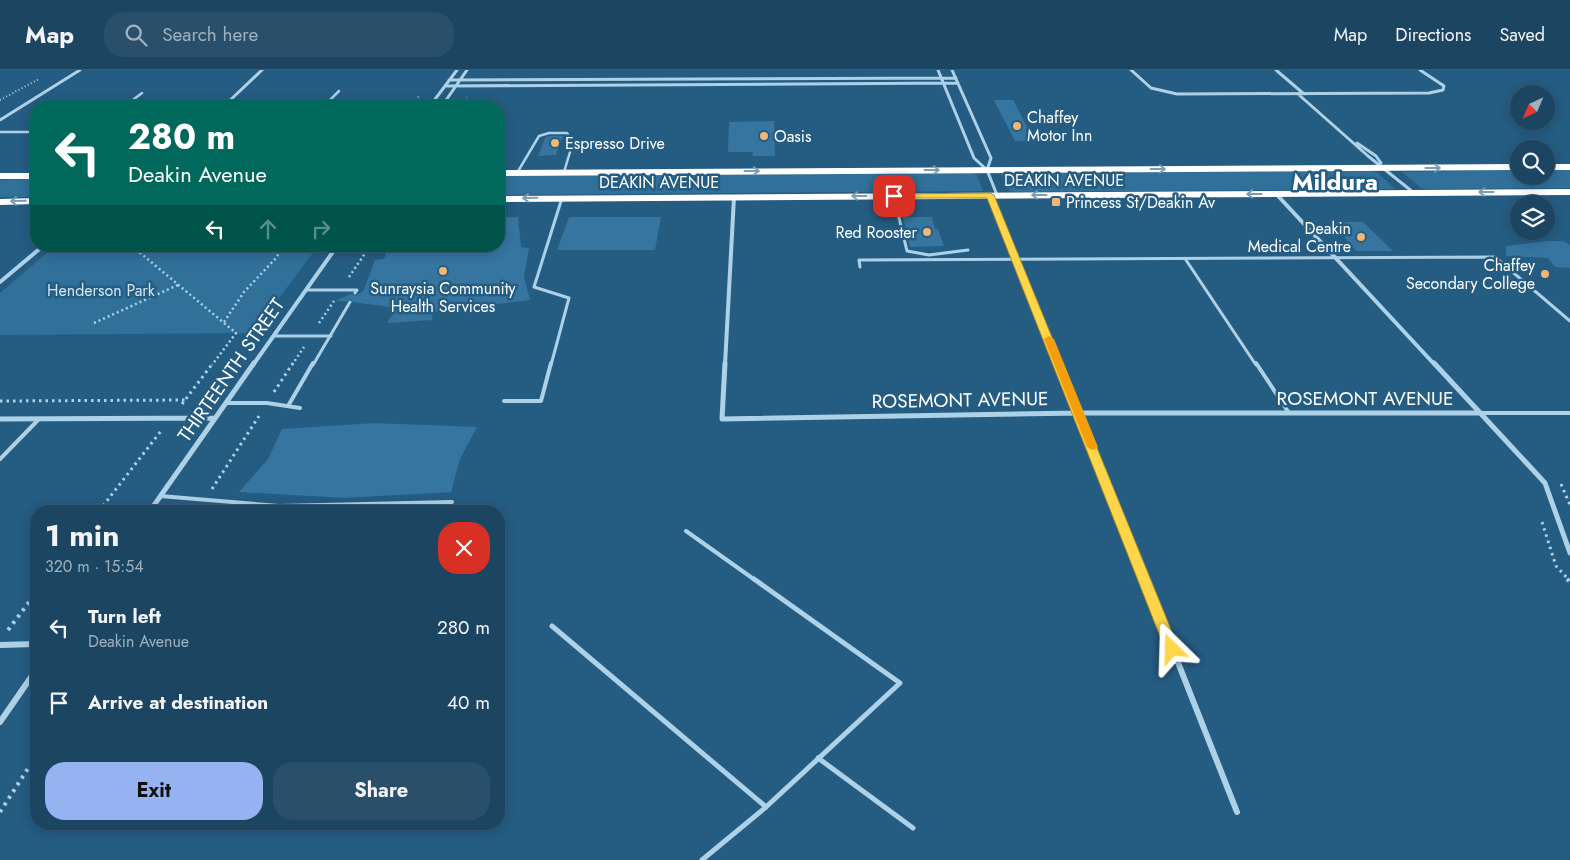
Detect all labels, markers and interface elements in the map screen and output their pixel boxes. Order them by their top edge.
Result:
search box [104,12,454,57]
text: Map [25,17,74,52]
icon: search [122,21,150,49]
text: Search here [162,21,258,48]
text: Map [1334,22,1367,48]
text: Directions [1395,22,1471,48]
text: Saved [1499,22,1545,48]
north arrow [1510,85,1555,130]
map controls [1510,85,1555,240]
place label: Chaffey Motor Inn [1027,106,1092,147]
text: 280 m [128,112,235,162]
icon: left [45,120,110,185]
marker: Chaffey Motor Inn [1011,120,1023,132]
place label: Oasis [774,125,811,148]
marker: Oasis [758,130,770,142]
place label: Espresso Drive [565,132,665,155]
marker: Espresso Drive [549,137,561,149]
button: search [1510,140,1555,185]
text: Deakin Avenue [128,158,267,190]
one-way arrow [1424,163,1440,172]
one-way arrow [1150,164,1166,174]
district label: Mildura [1292,164,1378,199]
one-way arrow [924,165,940,175]
one-way arrow [744,166,760,176]
street label: DEAKIN AVENUE [1004,169,1124,192]
street label: DEAKIN AVENUE [599,171,719,194]
pin [873,175,915,217]
icon: arrive [880,182,908,210]
one-way arrow [1479,187,1495,197]
one-way arrow [1246,189,1262,199]
one-way arrow [1031,190,1048,200]
one-way arrow [851,191,868,201]
place label: Princess St/Deakin Av [1066,191,1216,214]
one-way arrow [522,193,538,203]
button: layers [1510,195,1555,240]
one-way arrow [10,196,26,206]
marker: Princess St/Deakin Av [1050,196,1062,208]
icon: left [201,215,229,243]
icon: ahead [254,215,282,243]
icon: right [307,215,335,243]
place label: Deakin Medical Centre [1248,217,1351,258]
place label: Red Rooster [835,221,918,244]
marker: Red Rooster [921,226,933,238]
marker: Deakin Medical Centre [1355,231,1367,243]
place label: Chaffey Secondary College [1406,254,1536,295]
marker: Sunraysia Community Health Services [437,265,449,277]
marker: Chaffey Secondary College [1539,268,1551,280]
place label: Sunraysia Community Health Services [370,277,517,318]
park label: Henderson Park [47,279,156,302]
street label: THIRTEENTH STREET [171,293,291,447]
street label: ROSEMONT AVENUE [871,385,1049,415]
street label: ROSEMONT AVENUE [1277,385,1453,412]
text: 1 min [45,514,119,557]
button: close [438,522,490,574]
text: 320 m · 15:54 [45,555,144,578]
text: Turn left [88,603,161,630]
icon: left [45,614,73,642]
text: 280 m [437,614,490,641]
position arrow [1145,622,1197,674]
text: Deakin Avenue [88,630,189,653]
icon: arrive [45,689,73,717]
text: Arrive at destination [88,689,268,716]
text: 40 m [447,689,490,716]
button: Exit [45,762,263,820]
button: Share [273,762,490,820]

